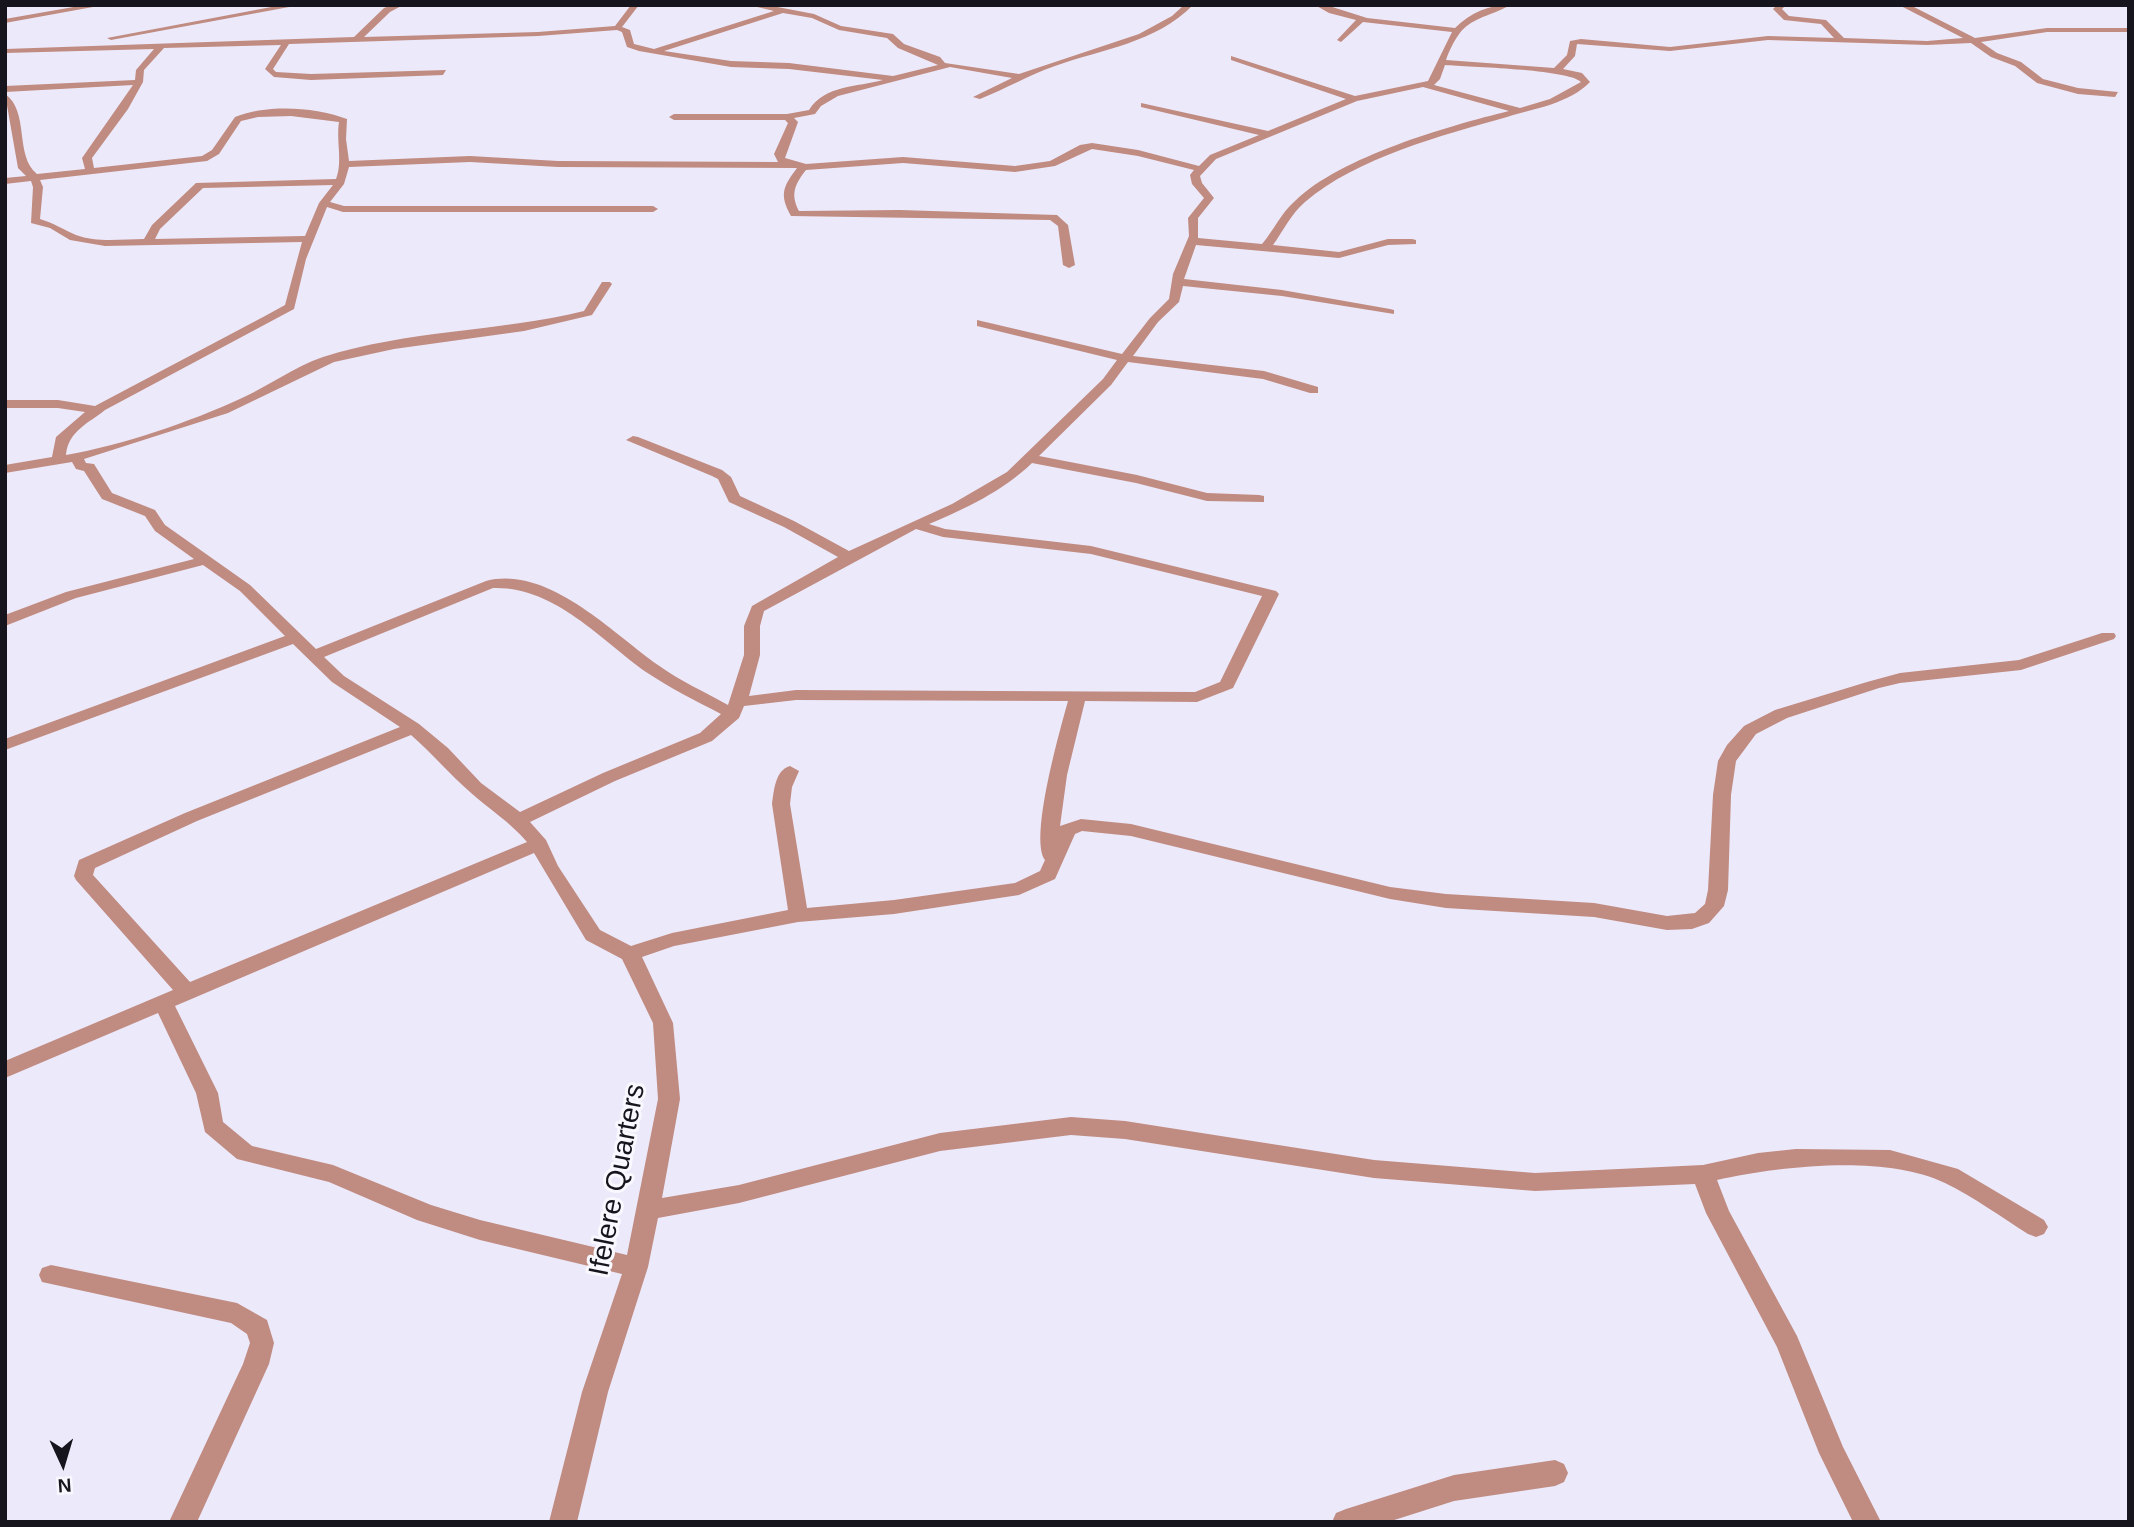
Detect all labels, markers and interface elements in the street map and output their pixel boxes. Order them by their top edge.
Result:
street label: Ifelere Quarters [583,1081,653,1279]
north arrow [28,1429,98,1499]
text: N [57,1474,72,1496]

